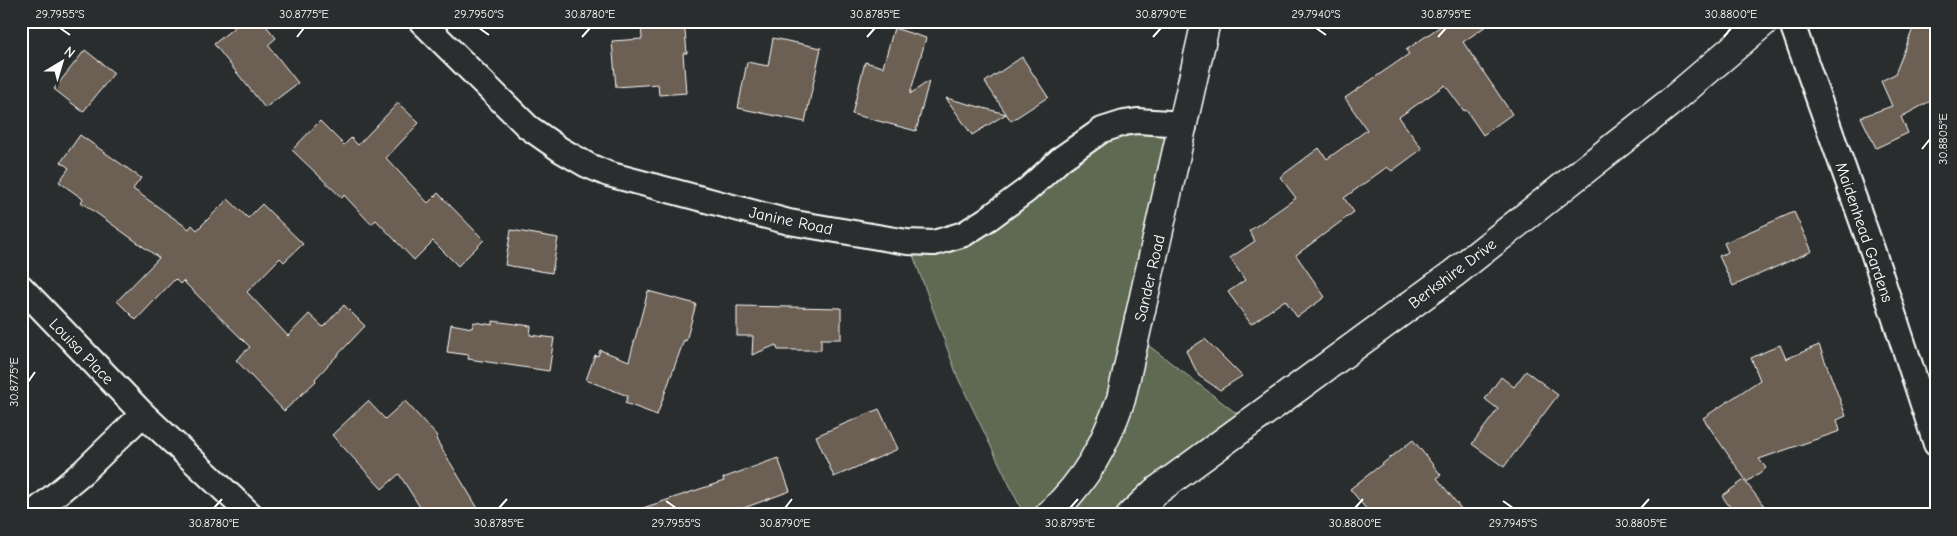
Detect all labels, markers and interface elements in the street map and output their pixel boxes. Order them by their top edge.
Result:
text: 29.7955°S [35,7,85,21]
text: 30.8775°E [279,7,329,21]
text: 29.7950°S [454,7,504,21]
text: 30.8780°E [565,7,615,21]
text: 30.8785°E [850,7,900,21]
text: 30.8790°E [1136,7,1186,21]
text: 29.7940°S [1291,7,1341,21]
text: 30.8795°E [1421,7,1471,21]
text: 30.8800°E [1705,7,1757,21]
north arrow [38,38,88,88]
text: N [61,43,79,62]
text: 30.8805°E [1936,113,1950,165]
street label: Maidenhead Gardens [1832,160,1897,305]
street label: Janine Road [747,203,834,239]
street label: Sander Road [1131,233,1169,323]
street label: Berkshire Drive [1405,235,1500,313]
street label: Louisa Place [45,315,117,388]
text: 30.8775°E [7,357,21,407]
text: 30.8780°E [189,516,239,530]
text: 30.8785°E [474,516,524,530]
text: 29.7955°S [651,516,701,530]
text: 30.8790°E [760,516,810,530]
text: 30.8795°E [1045,516,1095,530]
text: 30.8800°E [1329,516,1381,530]
text: 29.7945°S [1489,516,1538,530]
text: 30.8805°E [1615,516,1667,530]

